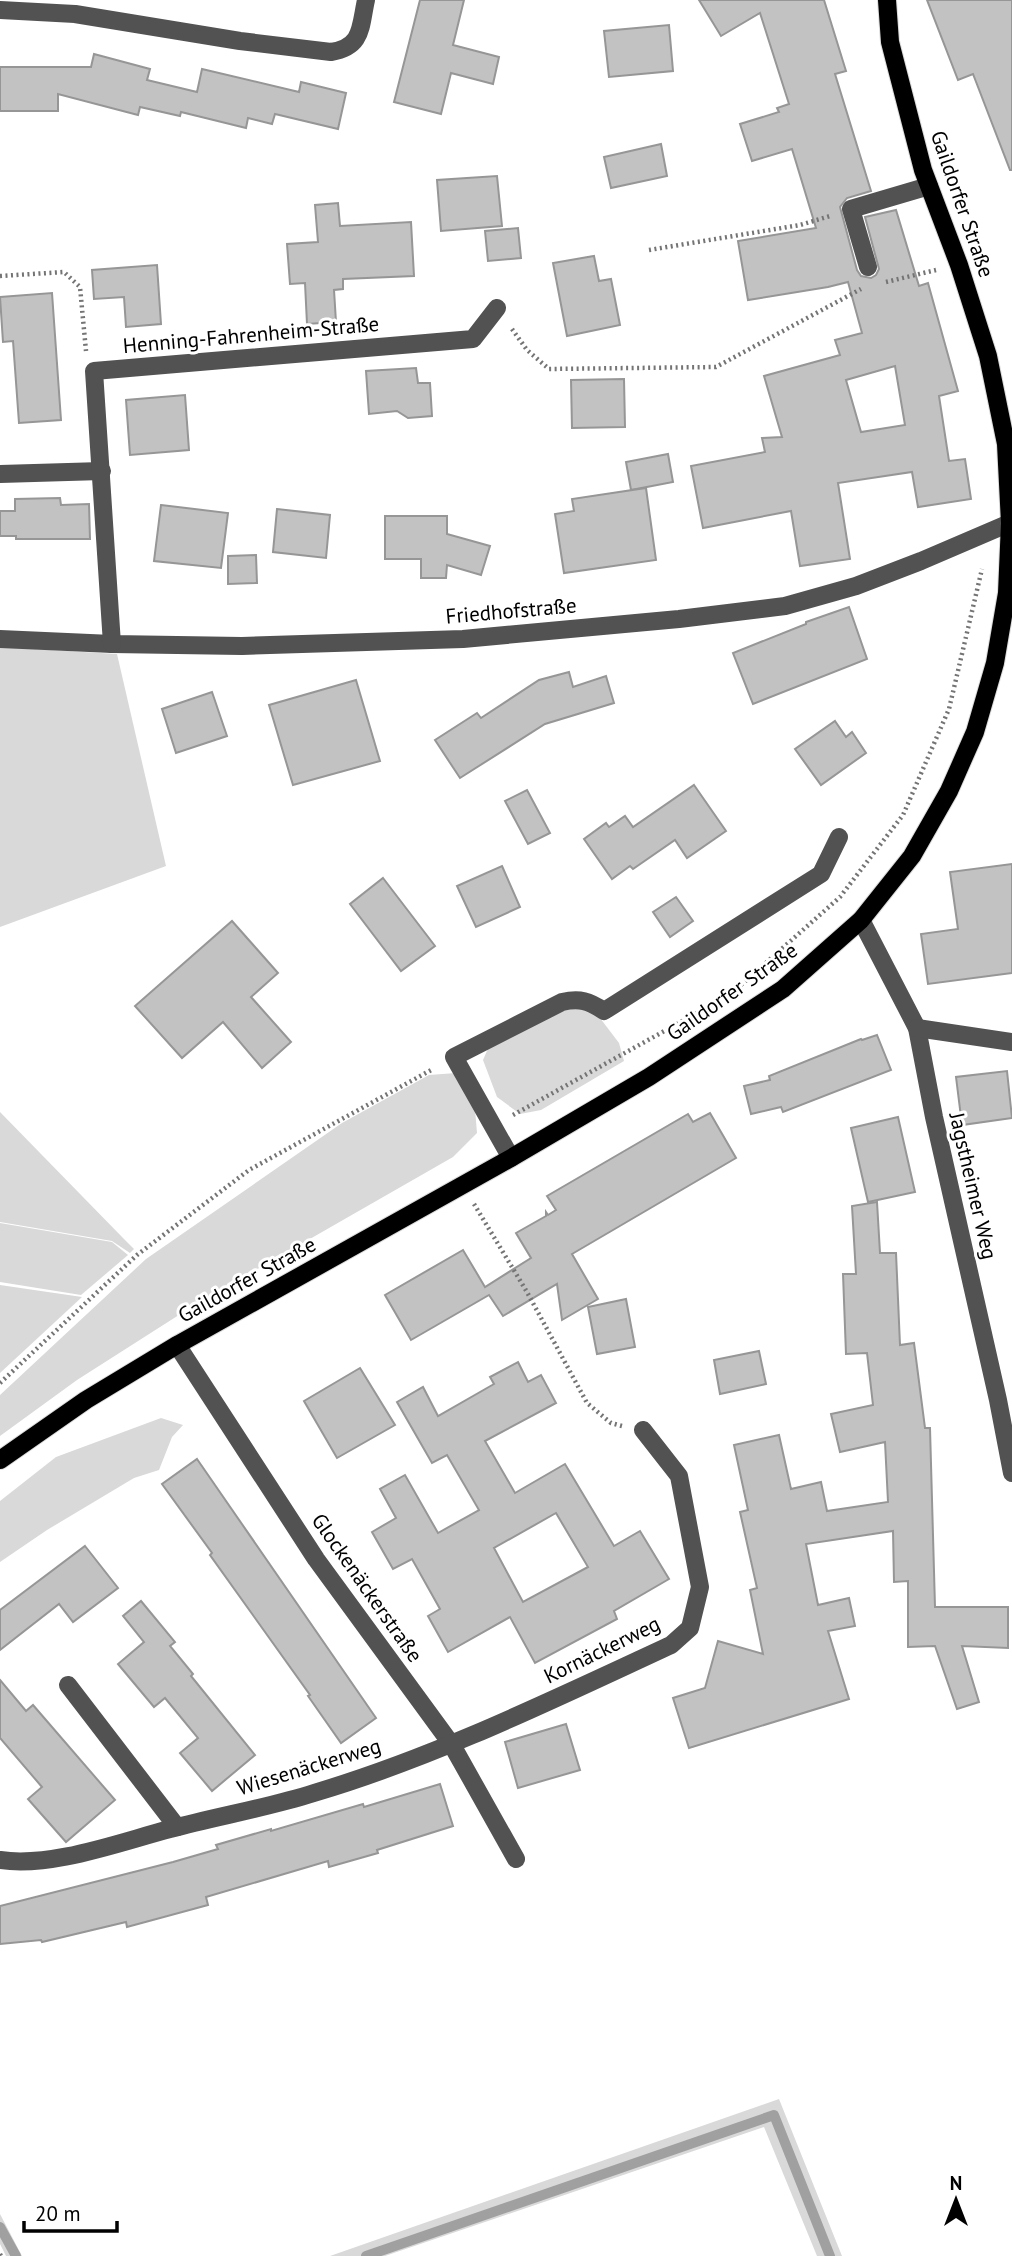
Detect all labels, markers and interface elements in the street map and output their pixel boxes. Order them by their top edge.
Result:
street label: Gaildorfer Straße [925,127,1000,281]
street label: Henning-Fahrenheim-Straße [122,310,380,359]
street label: Friedhofstraße [444,591,578,630]
street label: Gaildorfer Straße [661,937,802,1047]
street label: Jagstheimer Weg [943,1109,1003,1262]
street label: Gaildorfer Straße [173,1231,320,1329]
street label: Glockenäckerstraße [306,1508,429,1667]
street label: Kornäckerweg [539,1610,664,1689]
street label: Wiesenäckerweg [234,1732,384,1801]
north arrow [921,2165,991,2235]
text: N [950,2171,962,2195]
scale bar [24,2190,117,2234]
text: 20 m [35,2200,81,2227]

